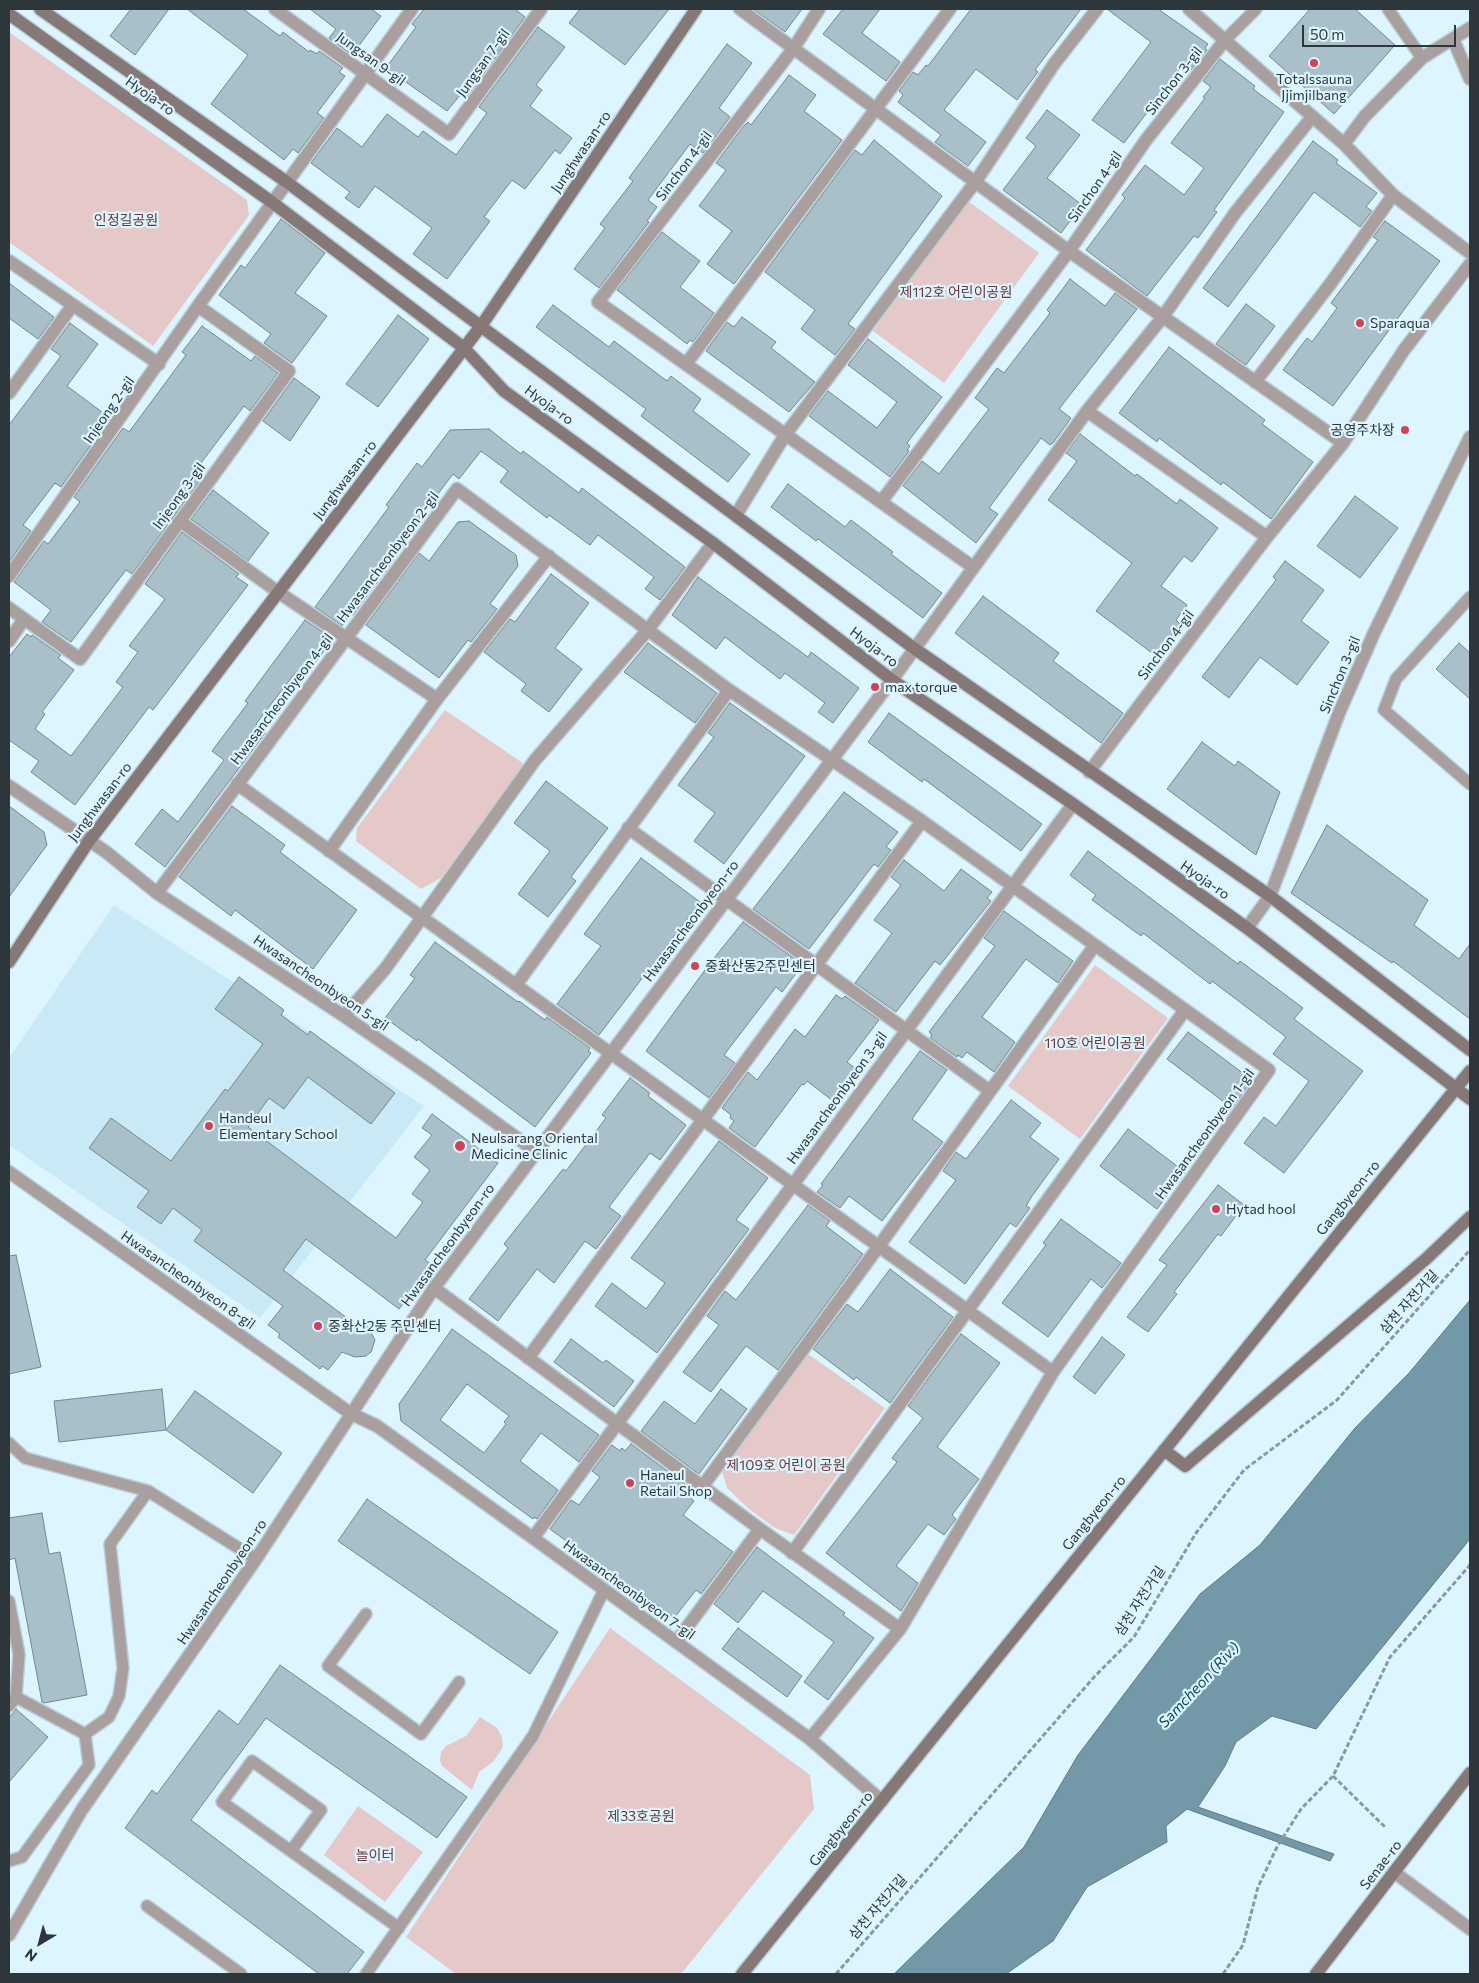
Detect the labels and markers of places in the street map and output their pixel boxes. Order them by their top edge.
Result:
marker: Totalssauna Jjimjilbang [1308,57,1320,69]
place label: Totalssauna Jjimjilbang [1276,71,1352,104]
place label: Sparaqua [1370,315,1430,331]
marker: Sparaqua [1354,317,1366,329]
place label: 공영주차장 [1331,422,1395,438]
marker: 공영주차장 [1399,424,1411,436]
place label: max torque [885,679,957,695]
marker: max torque [869,681,881,693]
place label: 중화산동2주민센터 [705,958,816,974]
marker: 중화산동2주민센터 [689,960,701,972]
place label: Handeul Elementary School [219,1110,338,1142]
marker: Handeul Elementary School [203,1120,215,1132]
place label: Neulsarang Oriental Medicine Clinic [471,1130,598,1162]
marker: Neulsarang Oriental Medicine Clinic [453,1139,467,1153]
place label: Hytad hool [1226,1201,1296,1217]
marker: Hytad hool [1210,1203,1222,1215]
place label: 중화산2동 주민센터 [328,1318,441,1334]
marker: 중화산2동 주민센터 [312,1320,324,1332]
place label: Haneul Retail Shop [640,1467,712,1500]
marker: Haneul Retail Shop [624,1477,636,1489]

